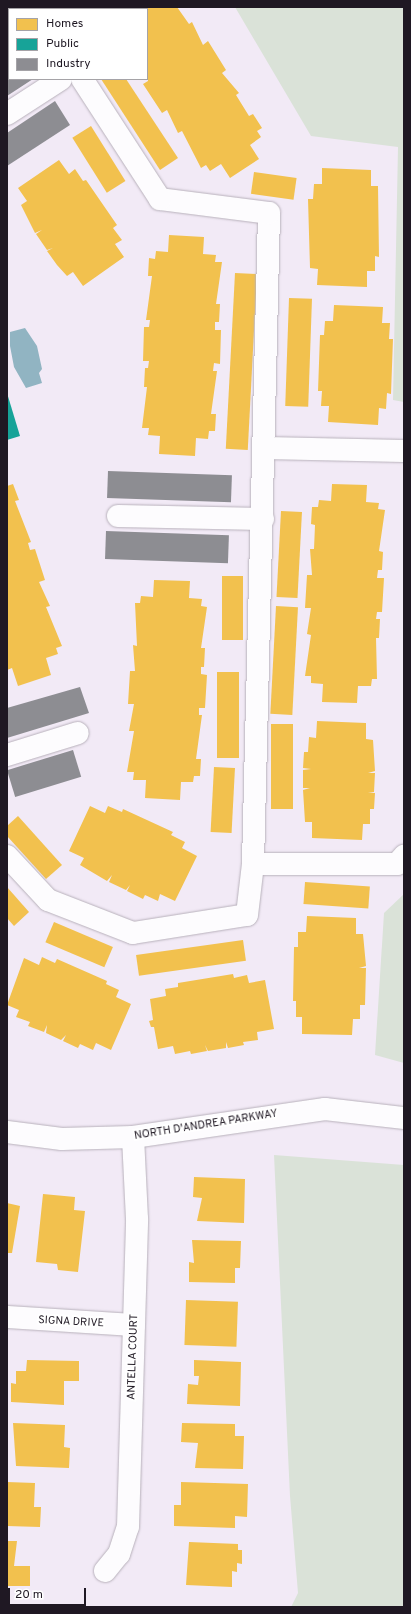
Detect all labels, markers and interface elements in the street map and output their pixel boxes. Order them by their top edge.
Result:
legend [8,8,148,80]
text: Homes [46,16,83,32]
text: Public [46,36,79,52]
text: Industry [46,56,91,72]
street label: NORTH D'ANDREA PARKWAY [133,1107,279,1143]
street label: SIGNA DRIVE [38,1314,104,1330]
street label: ANTELLA COURT [125,1314,141,1400]
scale bar [10,1580,88,1606]
text: 20 m [15,1587,43,1603]

